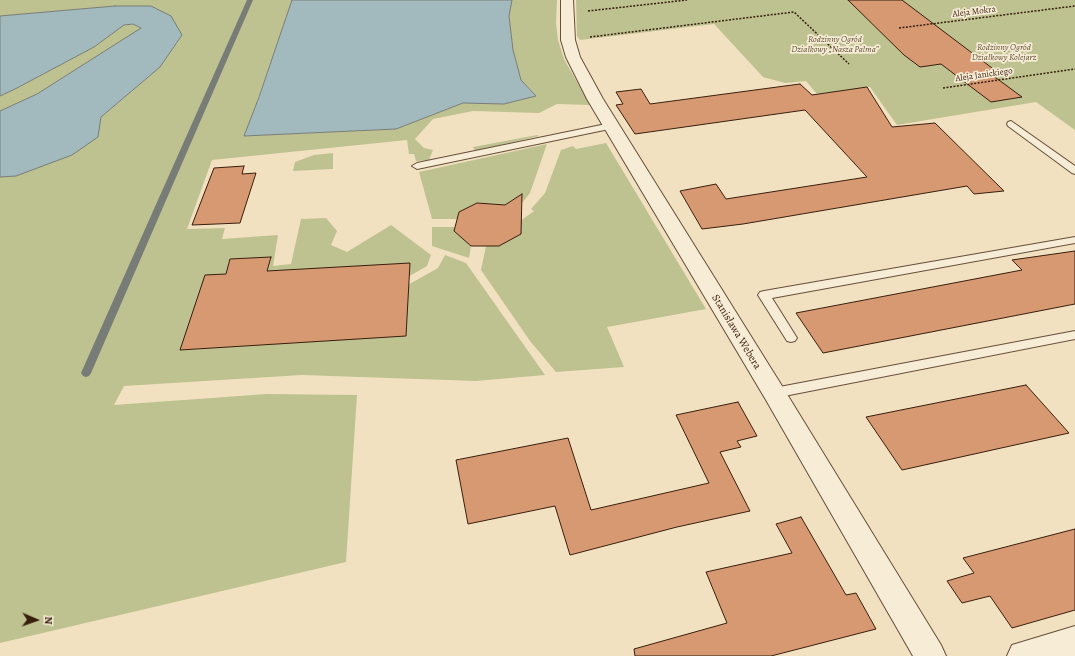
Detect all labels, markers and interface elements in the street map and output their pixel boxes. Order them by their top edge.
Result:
street label: Aleja Mokra [952,4,996,20]
park label: Rodzinny Ogród Działkowy „Nasza Palma” [791,35,879,56]
park label: Rodzinny Ogród Działkowy Kolejarz [972,43,1036,64]
street label: Aleja Janickiego [955,66,1013,84]
street label: Stanisława Webera [708,292,764,372]
north arrow [16,600,56,640]
text: N [41,616,56,625]

